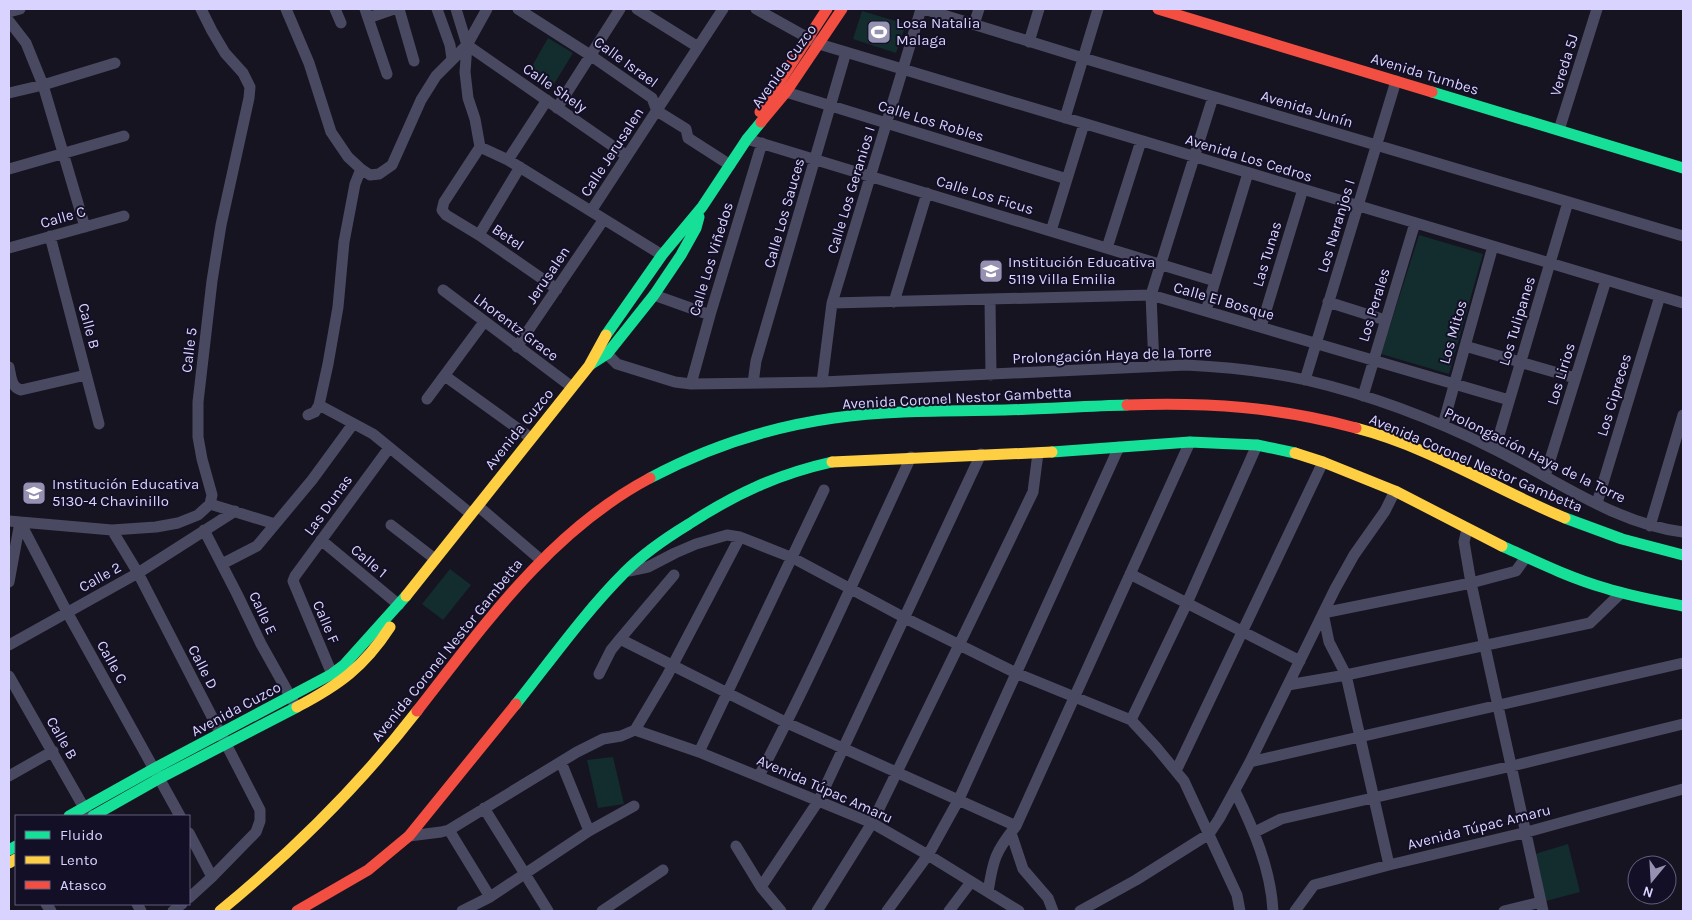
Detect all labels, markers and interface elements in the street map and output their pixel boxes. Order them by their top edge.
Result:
place label: Losa Natalia Malaga [896,14,980,49]
sports icon: Losa Natalia Malaga [866,19,892,45]
street label: Avenida Cuzco [748,21,820,111]
street label: Vereda 5J [1546,32,1582,98]
street label: Calle Israel [590,33,662,91]
street label: Avenida Tumbes [1369,49,1481,99]
street label: Calle Shely [519,59,591,117]
street label: Avenida Junín [1259,86,1355,132]
street label: Calle Los Robles [876,96,986,146]
street label: Calle Jerusalen [577,104,647,200]
street label: Calle Los Geranios I [823,124,879,256]
street label: Avenida Los Cedros [1183,130,1315,186]
street label: Calle Los Sauces [760,156,808,270]
street label: Calle Los Ficus [934,172,1036,218]
street label: Los Naranjos I [1313,177,1359,275]
street label: Calle Los Viñedos [685,200,737,318]
street label: Calle C [38,202,88,232]
street label: Las Tunas [1249,219,1285,289]
street label: Betel [489,220,527,254]
street label: Jerusalen [522,243,574,307]
place label: Institución Educativa 5119 Villa Emilia [1008,253,1155,288]
school or university icon: Institución Educativa 5119 Villa Emilia [978,258,1004,284]
street label: Los Perales [1354,266,1394,344]
street label: Los Tulipanes [1495,274,1539,368]
street label: Calle El Bosque [1171,278,1277,324]
street label: Lhorentz Grace [470,289,562,365]
street label: Los Mitos [1435,298,1471,366]
street label: Calle B [74,301,104,351]
street label: Calle 5 [177,326,201,374]
street label: Los Lirios [1543,341,1579,407]
street label: Prolongación Haya de la Torre [1012,343,1212,367]
street label: Los Cipreces [1593,351,1635,439]
street label: Avenida Coronel Nestor Gambetta [842,383,1072,413]
street label: Avenida Cuzco [481,385,557,473]
street label: Prolongación Haya de la Torre [1441,403,1629,507]
street label: Avenida Coronel Nestor Gambetta [1367,410,1585,516]
street label: Las Dunas [300,471,356,539]
place label: Institución Educativa 5130-4 Chavinillo [52,475,199,510]
school or university icon: Institución Educativa 5130-4 Chavinillo [21,480,47,506]
street label: Calle 1 [347,541,391,581]
street label: Avenida Coronel Nestor Gambetta [368,555,526,745]
street label: Calle 2 [76,558,124,596]
street label: Calle E [245,589,281,637]
street label: Calle F [309,598,343,646]
street label: Calle C [93,637,131,687]
street label: Calle D [184,642,222,692]
street label: Avenida Cuzco [188,678,284,740]
street label: Calle B [43,713,81,763]
street label: Avenida Túpac Amaru [754,751,896,827]
street label: Avenida Túpac Amaru [1405,800,1553,854]
legend [15,815,190,905]
text: Fluido [60,826,103,844]
text: Lento [60,851,98,869]
north arrow [1627,855,1677,905]
text: Atasco [60,876,106,894]
text: N [1641,882,1656,902]

